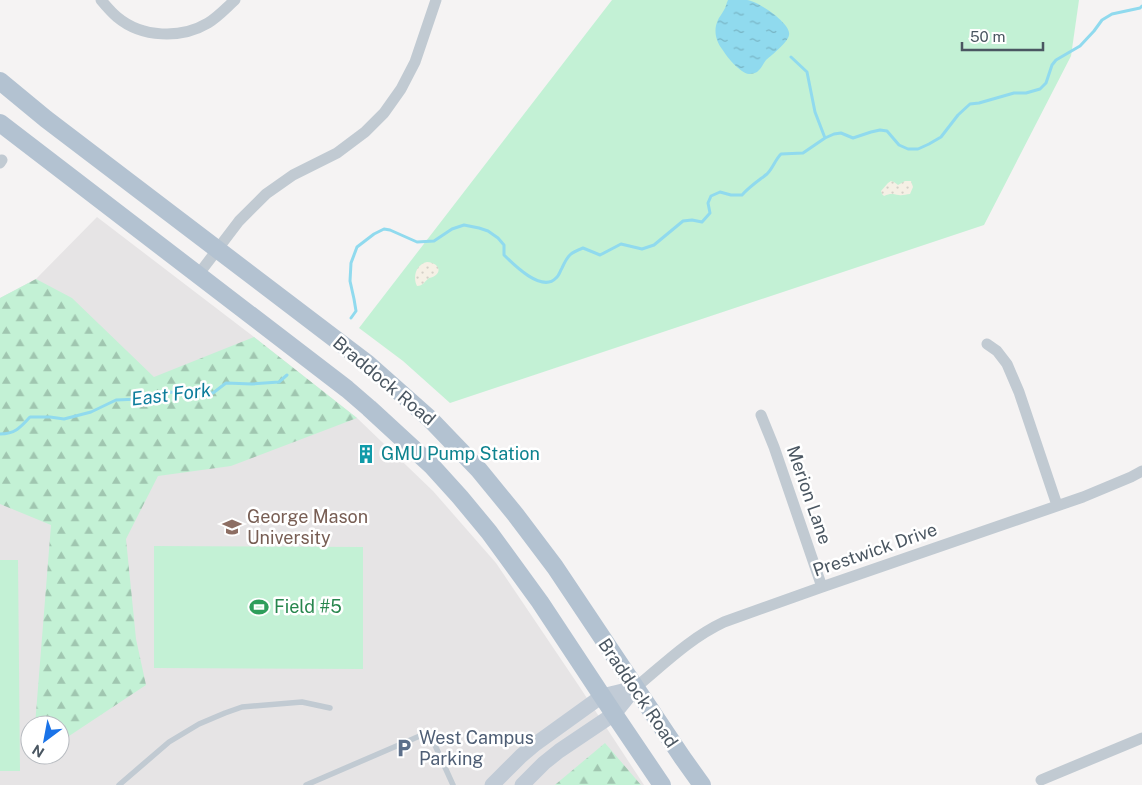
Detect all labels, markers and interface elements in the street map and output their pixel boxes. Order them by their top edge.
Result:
scale bar [962,20,1043,52]
text: 50 m [970,28,1005,45]
street label: Braddock Road [329,332,440,430]
water label: East Fork [130,378,213,410]
building icon: GMU Pump Station [355,443,377,465]
place label: GMU Pump Station [381,443,540,464]
street label: Merion Lane [783,443,836,547]
place label: George Mason University [247,506,368,548]
school or university icon: George Mason University [221,516,243,538]
street label: Prestwick Drive [810,518,940,581]
sports icon: Field #5 [248,596,270,618]
place label: Field #5 [274,596,342,617]
street label: Braddock Road [594,634,683,751]
north arrow [20,715,70,765]
place label: West Campus Parking [419,727,534,769]
parking icon: West Campus Parking [393,737,415,759]
text: N [29,741,47,761]

